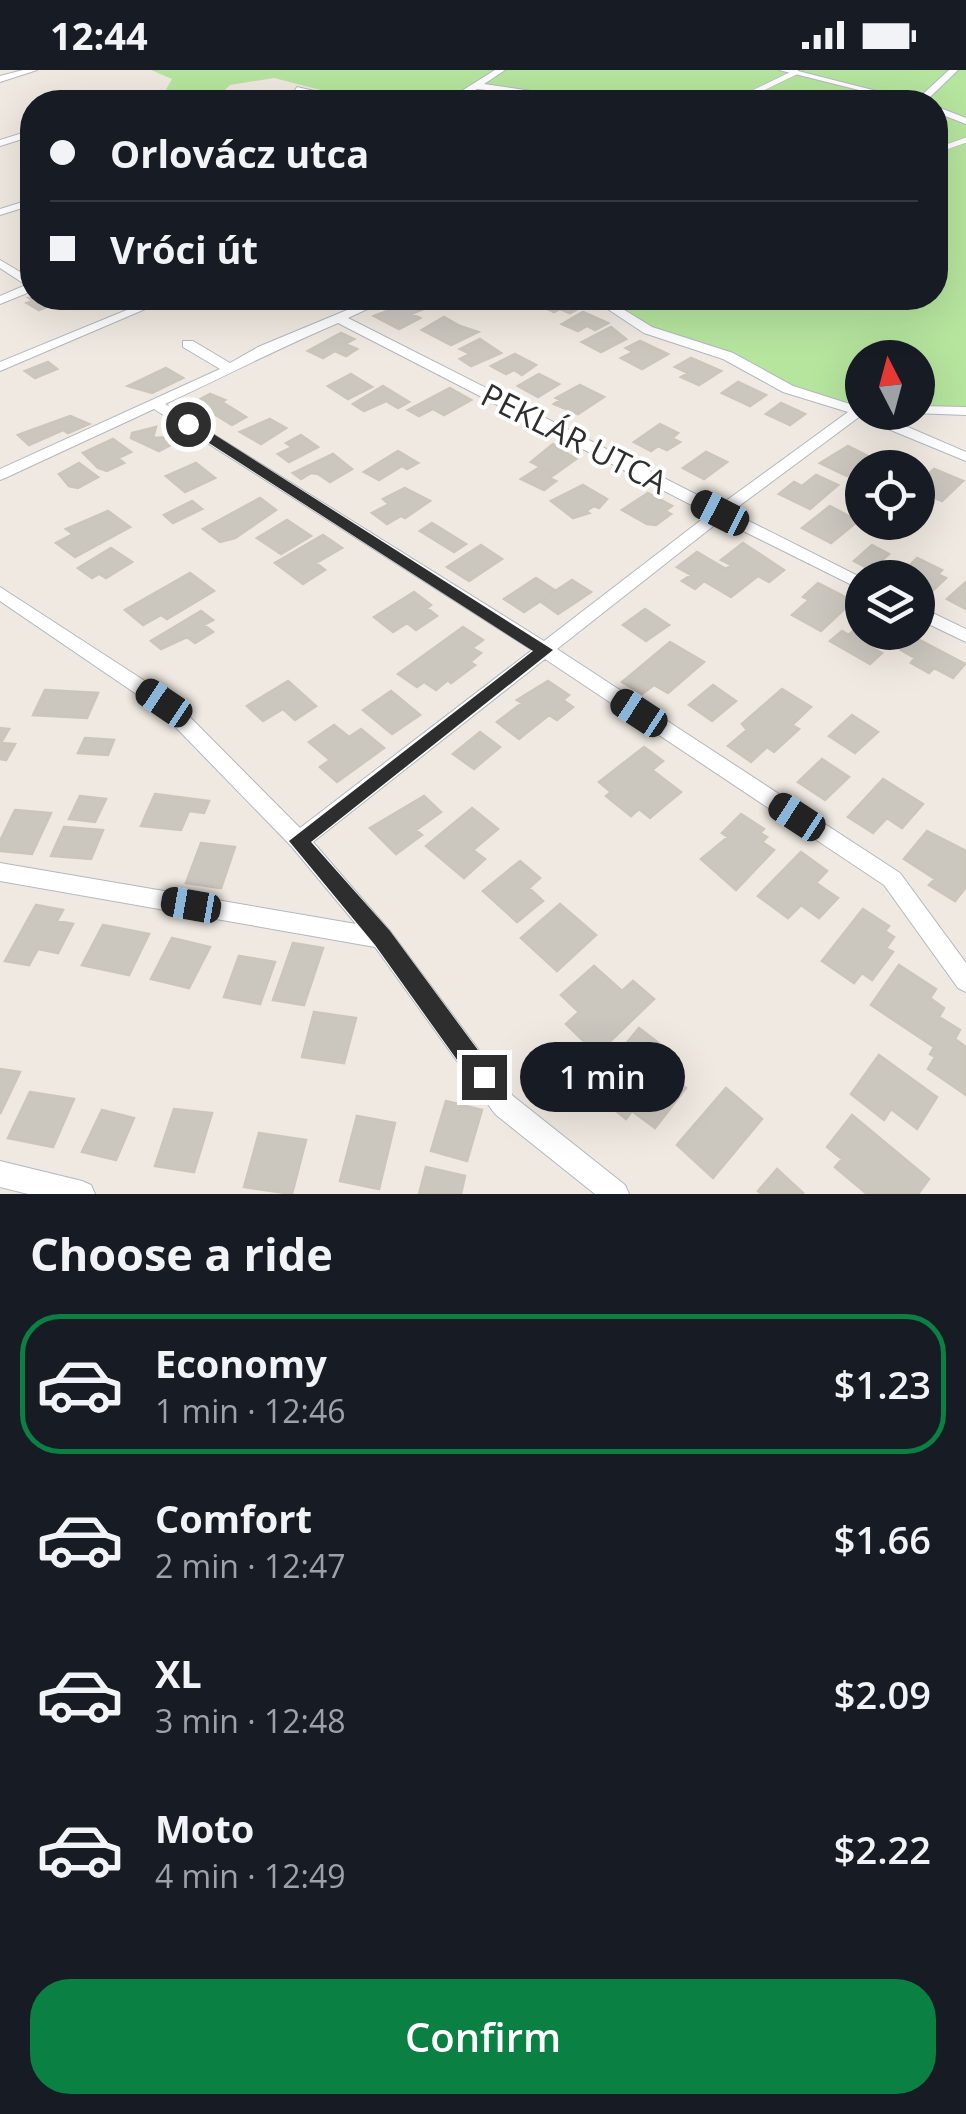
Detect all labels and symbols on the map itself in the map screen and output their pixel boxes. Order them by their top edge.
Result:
north arrow [845,340,935,430]
street label: PEKLÁR UTCA [474,372,676,503]
route start [166,402,211,447]
car [686,486,754,540]
car [131,674,197,732]
car [606,684,672,742]
car [764,788,830,846]
car [159,885,223,925]
callout: 1 min [519,1042,684,1112]
route end [462,1055,507,1100]

